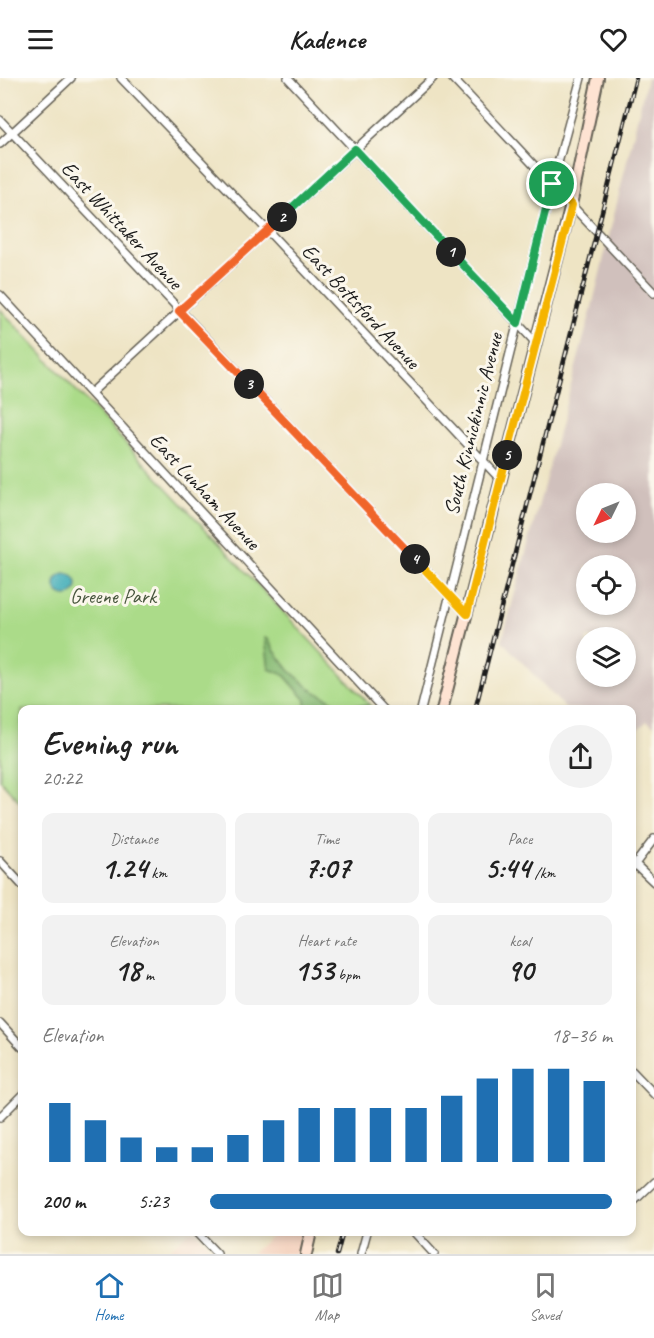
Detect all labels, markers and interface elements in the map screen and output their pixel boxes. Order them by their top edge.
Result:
text: Kadence [289,22,365,56]
icon: menu [24,23,57,56]
icon: heart [597,23,630,56]
street label: East Whittaker Avenue [56,155,190,296]
pin [526,158,577,209]
icon: arrive [535,167,568,200]
pin: 2 [267,202,297,232]
text: 2 [278,207,286,227]
pin: 1 [436,237,466,267]
street label: East Bottsford Avenue [296,238,426,375]
text: 1 [447,242,455,262]
street label: South Kinnickinnic Avenue [438,329,508,518]
pin: 3 [234,369,264,399]
text: 3 [245,374,253,394]
street label: East Lunham Avenue [144,427,267,556]
pin: 5 [492,440,522,470]
text: 5 [504,445,510,465]
north arrow [576,483,636,543]
map controls [576,483,636,687]
pin: 4 [400,544,430,574]
text: 4 [411,549,419,569]
button: locate [576,555,636,615]
park label: Greene Park [70,583,158,609]
button: layers [576,627,636,687]
text: Evening run [42,722,177,764]
button: share [549,725,612,788]
text: 20:22 [42,766,82,791]
text: Distance [110,829,158,849]
text: Time [315,829,339,849]
text: Pace [508,829,532,849]
text: 1.24 [101,849,147,887]
text: 7:07 [304,849,350,887]
text: 5:44 [485,849,531,887]
text: km [147,863,167,883]
text: /km [531,863,555,883]
text: Elevation [109,931,159,951]
text: Heart rate [298,931,356,951]
text: kcal [509,931,531,951]
text: 18 [114,951,141,989]
text: 153 [294,951,334,989]
text: 90 [507,951,533,989]
text: m [141,965,154,985]
text: bpm [334,965,360,985]
text: Elevation [42,1023,104,1048]
text: 18–36 m [551,1023,612,1048]
text: 200 m [42,1189,85,1214]
text: 5:23 [138,1189,169,1214]
tab: Home [93,1269,126,1325]
tab: Map [311,1269,344,1325]
tab: Saved [529,1269,562,1325]

